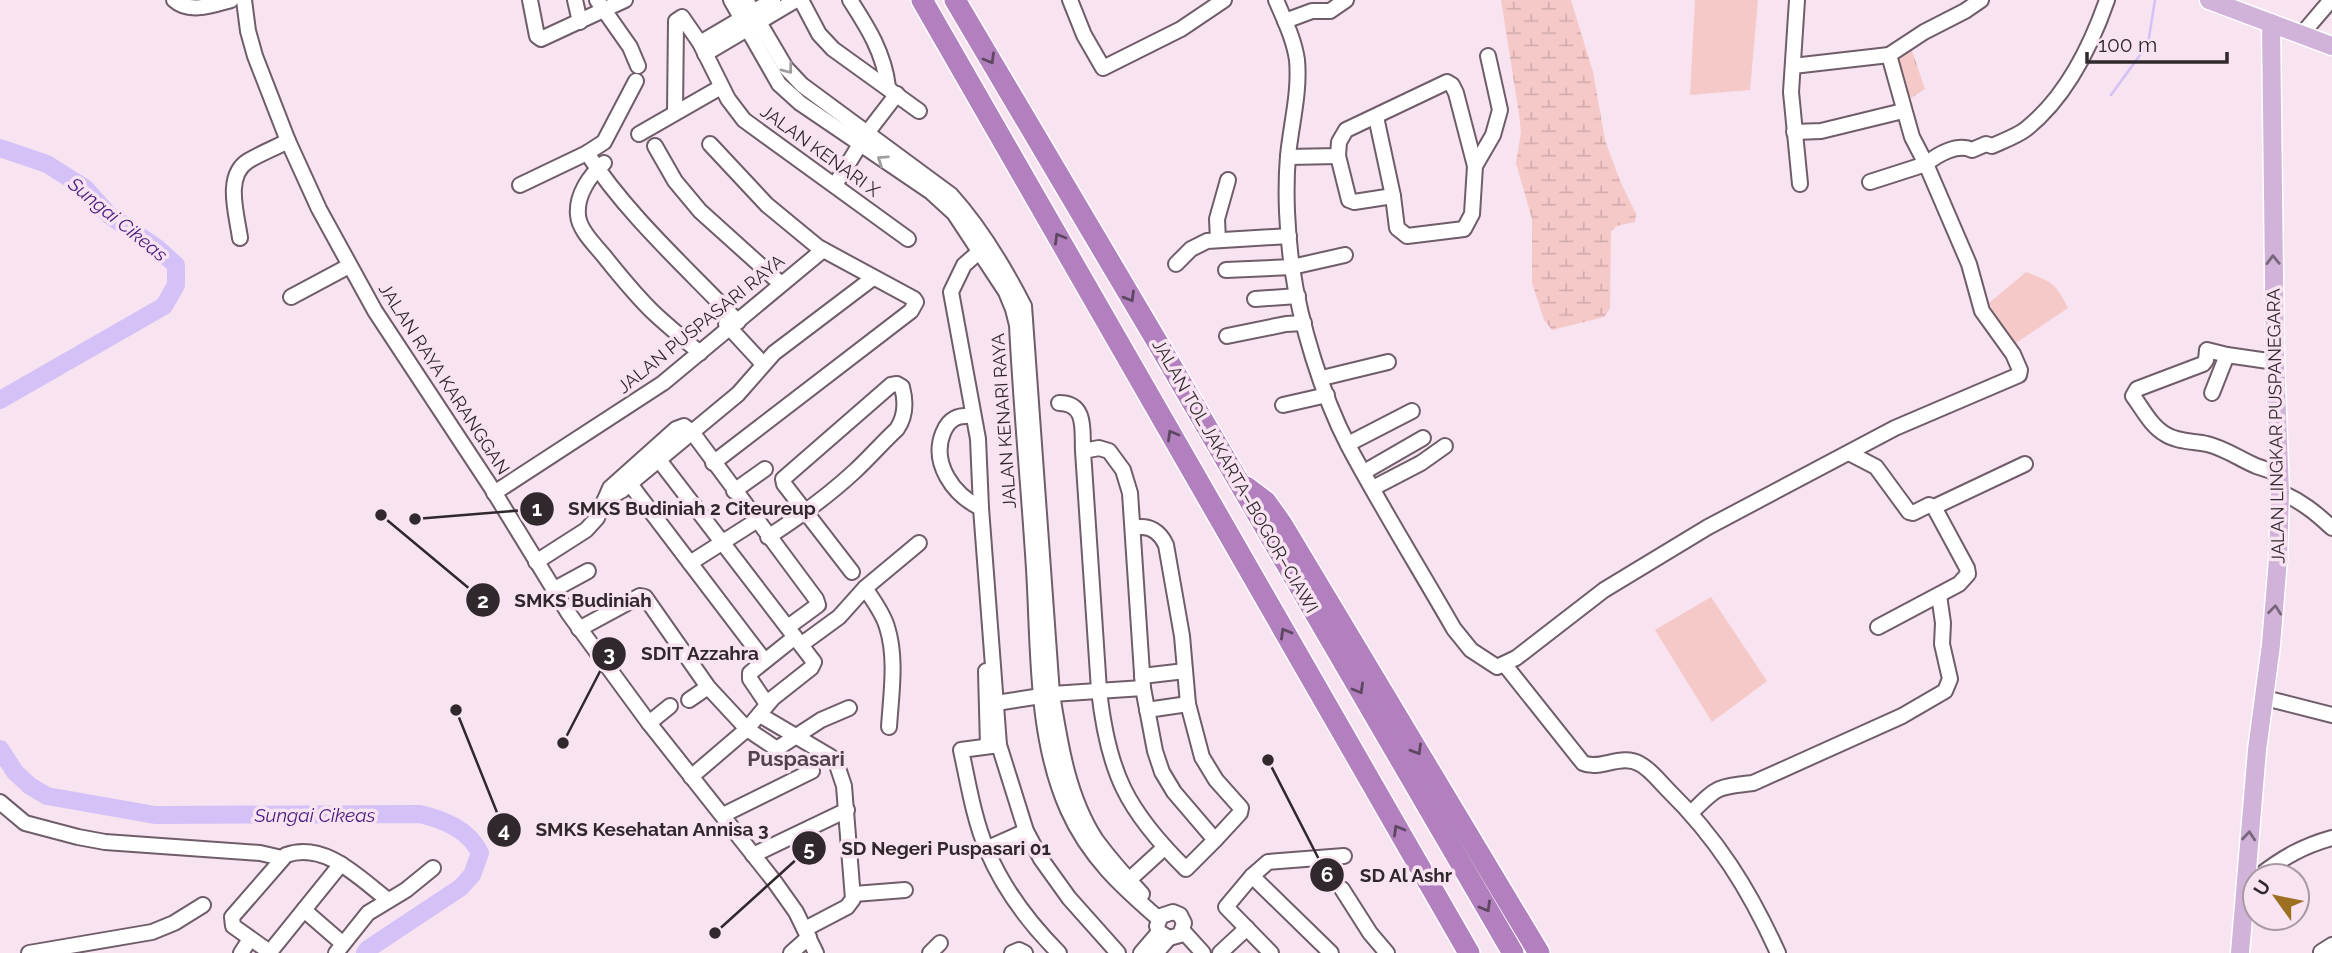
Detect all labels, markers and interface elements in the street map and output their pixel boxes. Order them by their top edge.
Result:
scale bar [2087,21,2227,65]
text: 100 m [2098,32,2157,57]
one-way arrow [982,51,995,64]
one-way arrow [780,62,793,74]
street label: JALAN KENARI X [757,100,885,201]
one-way arrow [877,155,890,168]
water label: Sungai Cikeas [63,172,172,266]
one-way arrow [1054,233,1067,245]
street label: JALAN PUSPASARI RAYA [613,250,788,397]
one-way arrow [2266,255,2281,266]
street label: JALAN RAYA KARANGGAN [375,279,514,478]
street label: JALAN LINGKAR PUSPANEGARA [2263,288,2288,564]
one-way arrow [1122,289,1135,302]
street label: JALAN KENARI RAYA [987,333,1020,510]
street label: JALAN TOL JAKARTA–BOGOR–CIAWI [1148,335,1323,616]
one-way arrow [1167,430,1180,443]
callout: SMKS Budiniah 2 Citeureup [519,489,830,529]
text: 1 [532,496,542,521]
text: SMKS Budiniah 2 Citeureup [568,497,816,519]
callout: SMKS Budiniah [465,580,665,620]
text: 2 [477,588,489,613]
text: SMKS Budiniah [514,589,652,611]
one-way arrow [2267,604,2282,615]
one-way arrow [1280,627,1293,640]
callout: SDIT Azzahra [592,634,774,674]
text: 3 [603,641,615,666]
text: SDIT Azzahra [641,642,759,664]
one-way arrow [1351,682,1364,695]
one-way arrow [1409,742,1422,755]
district label: Puspasari [747,746,845,771]
water label: Sungai Cikeas [254,804,376,826]
callout: SMKS Kesehatan Annisa 3 [486,810,783,850]
text: 4 [498,817,510,842]
text: SMKS Kesehatan Annisa 3 [535,818,769,840]
one-way arrow [1393,825,1406,837]
callout: SD Negeri Puspasari 01 [792,828,1064,868]
one-way arrow [2241,830,2256,841]
text: 5 [803,836,815,861]
text: SD Negeri Puspasari 01 [841,837,1051,859]
callout: SD Al Ashr [1310,855,1467,895]
text: 6 [1321,862,1333,887]
north arrow [2241,862,2311,932]
text: SD Al Ashr [1360,864,1453,886]
text: U [2249,876,2275,900]
one-way arrow [1478,900,1491,912]

